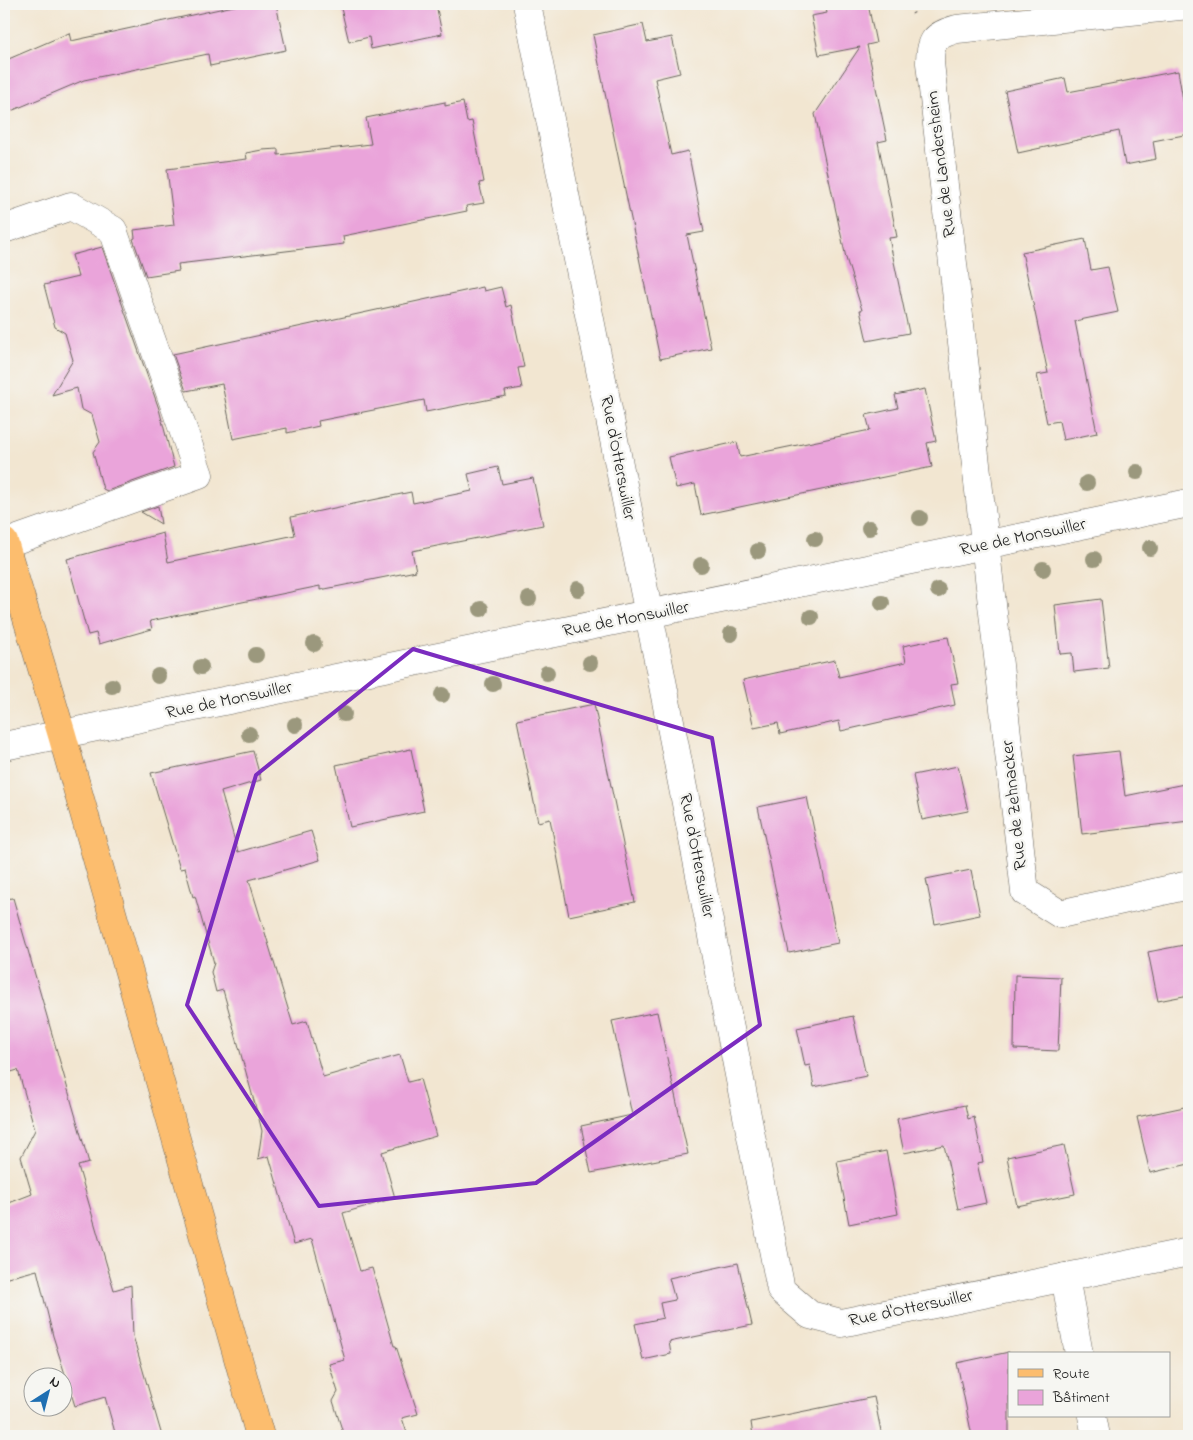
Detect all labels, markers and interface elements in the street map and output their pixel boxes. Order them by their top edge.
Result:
street label: Rue de Landersheim [920,89,964,239]
street label: Rue d'Otterswiller [592,394,642,523]
street label: Rue de Monswiller [957,512,1089,564]
street label: Rue de Monswiller [560,595,692,645]
street label: Rue de Monswiller [163,675,295,727]
street label: Rue de Zehnacker [995,738,1035,871]
street label: Rue d'Otterswiller [671,792,721,921]
street label: Rue d'Otterswiller [847,1283,976,1335]
legend [1008,1352,1170,1418]
text: Route [1053,1363,1090,1385]
north arrow [22,1368,72,1418]
text: N [45,1371,65,1394]
text: Bâtiment [1052,1387,1110,1409]

